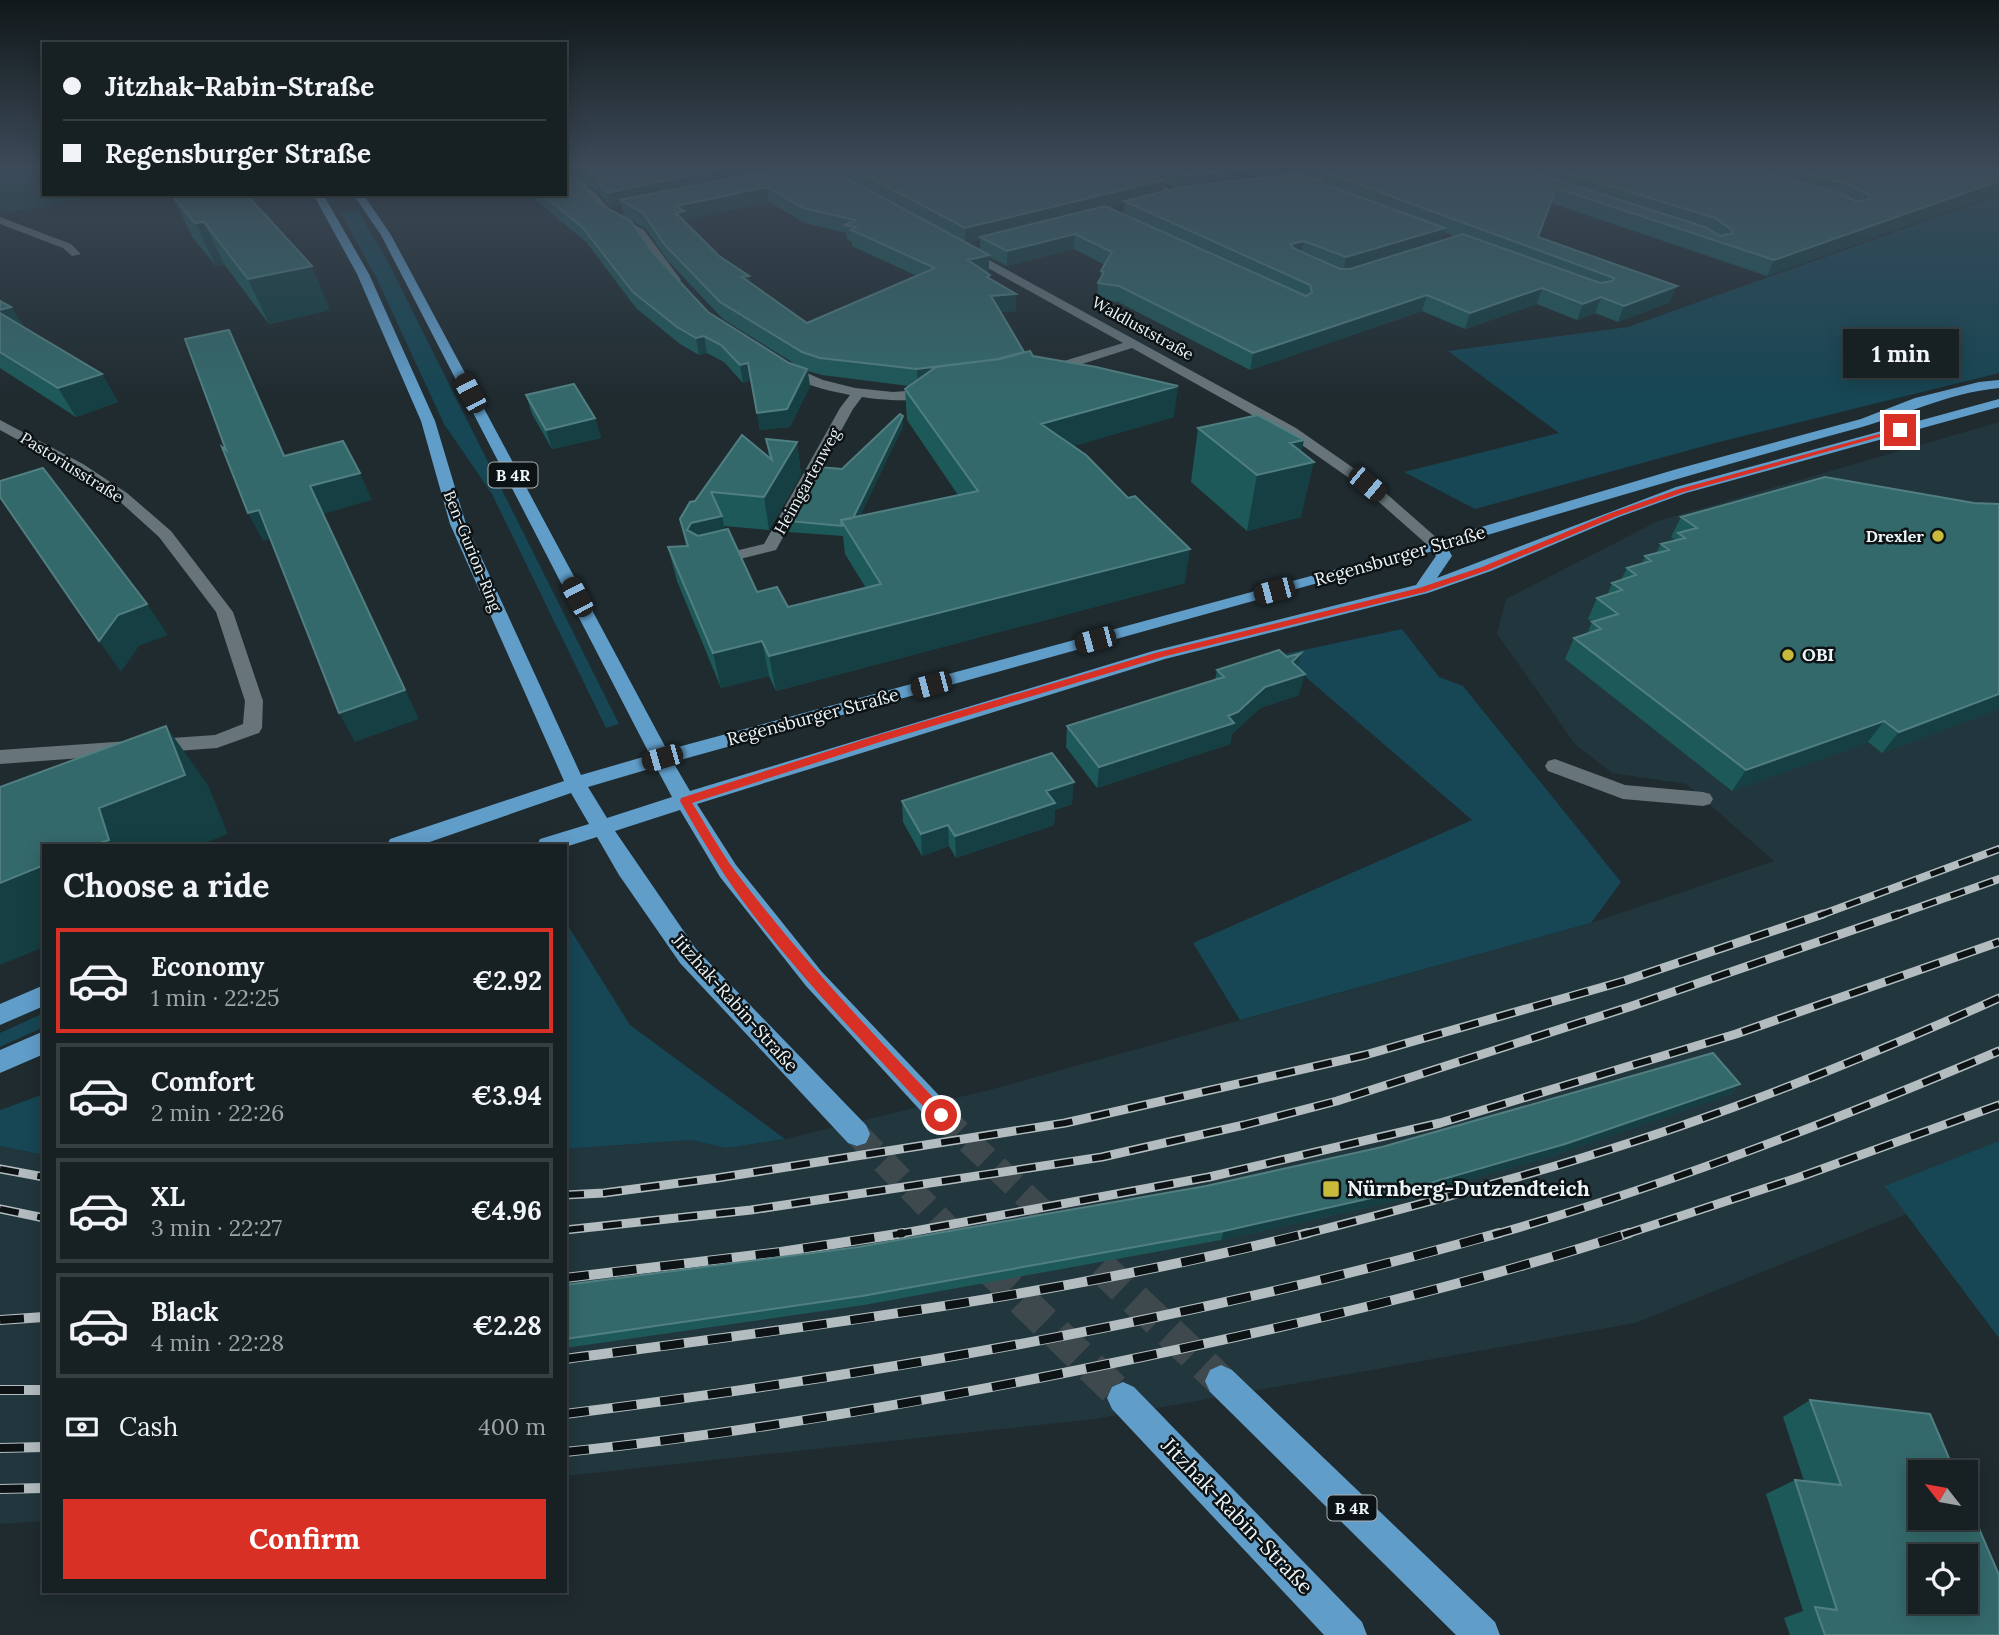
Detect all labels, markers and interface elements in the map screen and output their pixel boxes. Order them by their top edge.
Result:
text: Jitzhak-Rabin-Straße [105,70,374,103]
text: Regensburger Straße [105,137,371,170]
street label: Waldluststraße [1089,292,1198,364]
callout: 1 min [1842,328,1958,378]
text: 1 min [1872,339,1930,368]
car [451,370,490,416]
route end [1884,414,1916,446]
street label: Heimgartenweg [770,423,845,538]
street label: Pastoriusstraße [17,427,127,507]
road number: B 4R [489,462,538,488]
car [1345,462,1390,506]
street label: Ben-Gurion-Ring [440,487,507,616]
street label: Regensburger Straße [1312,520,1488,591]
place label: Drexler [1866,526,1924,546]
marker: Drexler [1930,528,1946,544]
car [558,574,597,620]
car [1251,575,1298,607]
car [1072,624,1119,656]
place label: OBI [1802,643,1834,666]
marker: OBI [1780,647,1796,663]
car [908,669,955,701]
street label: Regensburger Straße [724,682,902,751]
car [639,742,686,774]
text: Choose a ride [63,865,270,906]
street label: Jitzhak-Rabin-Straße [667,928,804,1077]
icon: car [67,949,130,1012]
text: Economy [151,950,264,983]
text: €2.92 [472,964,542,997]
text: 1 min · 22:25 [151,983,280,1012]
icon: car [67,1064,130,1127]
text: Comfort [151,1065,255,1098]
text: €3.94 [471,1079,542,1112]
text: 2 min · 22:26 [151,1098,284,1127]
route start [925,1099,957,1131]
place label: Nürnberg-Dutzendteich [1347,1175,1590,1202]
icon: car [67,1179,130,1242]
marker: Nürnberg-Dutzendteich [1321,1179,1341,1199]
text: XL [151,1180,185,1213]
text: €4.96 [471,1194,542,1227]
text: 3 min · 22:27 [151,1213,282,1242]
icon: car [67,1294,130,1357]
text: Black [151,1295,219,1328]
text: €2.28 [472,1309,542,1342]
text: 4 min · 22:28 [151,1328,284,1357]
icon: cash [63,1408,101,1446]
text: Cash [119,1410,178,1443]
text: 400 m [478,1412,546,1441]
street label: Jitzhak-Rabin-Straße [1155,1431,1319,1600]
north arrow [1908,1460,1978,1530]
map controls [1908,1460,1978,1614]
road number: B 4R [1328,1496,1376,1520]
button: Confirm [63,1499,546,1579]
button: locate [1908,1544,1978,1614]

